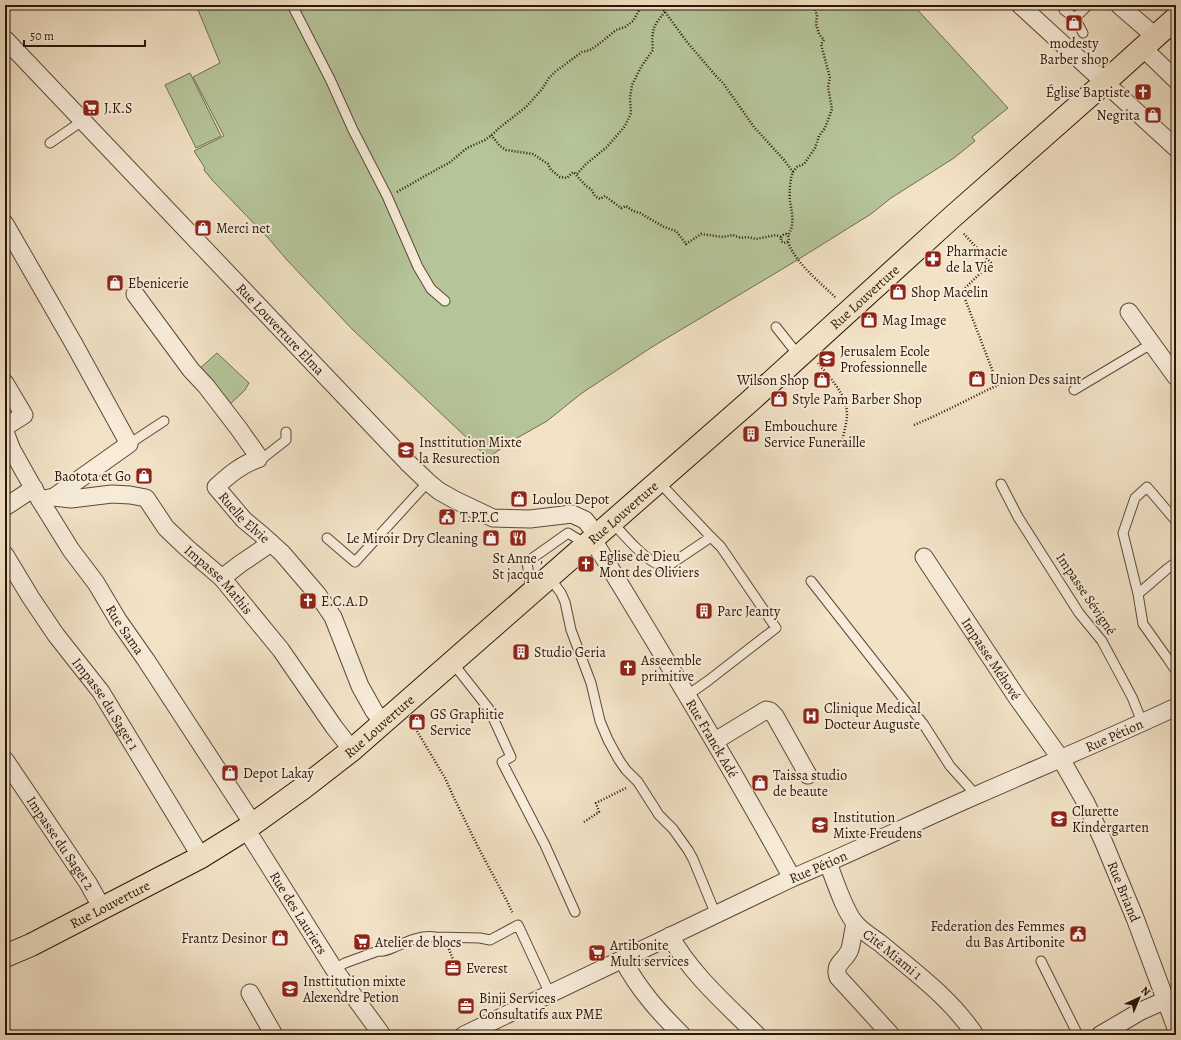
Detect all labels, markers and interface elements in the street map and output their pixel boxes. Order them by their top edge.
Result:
shop icon: modesty Barber shop [1064,13,1084,33]
scale bar [24,22,145,48]
text: 50 m [30,28,54,44]
place label: modesty Barber shop [1039,34,1109,69]
church icon: Église Baptiste [1133,82,1153,102]
place label: Église Baptiste [1046,83,1130,102]
supermarket icon: J.K.S [81,98,101,118]
place label: J.K.S [104,99,133,118]
shop icon: Negrita [1143,105,1163,125]
place label: Negrita [1097,106,1140,125]
shop icon: Merci net [193,218,213,238]
place label: Merci net [216,219,271,238]
place label: Pharmacie de la Vie [946,242,1007,277]
pharmacy icon: Pharmacie de la Vie [923,249,943,269]
street label: Rue Louverture [826,260,903,333]
shop icon: Ebenicerie [105,273,125,293]
place label: Ebenicerie [128,274,189,293]
street label: Rue Louverture Elma [232,279,329,380]
shop icon: Shop Macelin [888,282,908,302]
place label: Shop Macelin [911,283,988,302]
shop icon: Mag Image [859,310,879,330]
place label: Mag Image [882,311,946,330]
place label: Jerusalem Ecole Professionnelle [840,342,930,377]
school or university icon: Jerusalem Ecole Professionnelle [817,349,837,369]
shop icon: Union Des saint [967,369,987,389]
shop icon: Wilson Shop [812,370,832,390]
place label: Union Des saint [990,370,1082,389]
place label: Wilson Shop [736,371,809,390]
shop icon: Style Pam Barber Shop [769,389,789,409]
place label: Style Pam Barber Shop [792,390,922,409]
place label: Embouchure Service Funeraille [764,417,865,452]
building icon: Embouchure Service Funeraille [741,424,761,444]
place label: Insttitution Mixte la Resurection [419,433,522,468]
school or university icon: Insttitution Mixte la Resurection [396,440,416,460]
shop icon: Baotota et Go [134,466,154,486]
place label: Baotota et Go [54,467,131,486]
street label: Rue Louverture [584,477,662,549]
street label: Ruelle Elvie [214,487,274,547]
shop icon: Loulou Depot [509,489,529,509]
place label: Loulou Depot [532,490,610,509]
public building icon: T.P.T.C [437,507,457,527]
place label: T.P.T.C [460,508,499,527]
shop icon: Le Miroir Dry Cleaning [481,528,501,548]
restaurant icon: St Anne , St jacque [508,528,528,548]
place label: Le Miroir Dry Cleaning [346,529,478,548]
street label: Impasse Mathis [180,540,257,618]
place label: Eglise de Dieu Mont des Oliviers [599,547,699,582]
place label: St Anne , St jacque [492,549,544,584]
street label: Impasse Sévigné [1051,549,1121,639]
church icon: Eglise de Dieu Mont des Oliviers [576,554,596,574]
church icon: E.C.A.D [298,591,318,611]
place label: E.C.A.D [321,592,368,611]
street label: Rue Sama [102,601,149,659]
building icon: Parc Jeanty [694,601,714,621]
place label: Parc Jeanty [717,602,781,621]
street label: Impasse Méhové [957,614,1026,704]
building icon: Studio Geria [511,642,531,662]
place label: Studio Geria [534,643,606,662]
place label: Asseemble primitive [640,651,701,686]
street label: Impasse du Saget 1 [68,654,144,754]
church icon: Asseemble primitive [618,658,638,678]
street label: Rue Louverture [340,690,418,762]
street label: Rue Franck Adé [682,695,743,781]
place label: Clinique Medical Docteur Auguste [824,699,921,734]
place label: GS Graphitie Service [430,705,504,740]
hospital icon: Clinique Medical Docteur Auguste [801,706,821,726]
shop icon: GS Graphitie Service [407,712,427,732]
street label: Rue Pétion [1082,714,1146,756]
shop icon: Depot Lakay [220,763,240,783]
place label: Depot Lakay [243,764,314,783]
place label: Taissa studio de beaute [773,766,847,801]
shop icon: Taissa studio de beaute [750,773,770,793]
street label: Impasse du Saget 2 [22,792,100,894]
place label: Clurette Kindergarten [1072,802,1149,837]
place label: Institution Mixte Freudens [833,808,922,843]
school or university icon: Clurette Kindergarten [1049,809,1069,829]
school or university icon: Institution Mixte Freudens [810,815,830,835]
street label: Rue Pétion [786,846,850,888]
street label: Rue Briand [1103,858,1145,925]
street label: Rue des Lauriers [265,868,332,958]
street label: Rue Louverture [66,876,153,933]
place label: Federation des Femmes du Bas Artibonite [930,917,1065,952]
street label: Cité Miami 1 [859,924,927,984]
public building icon: Federation des Femmes du Bas Artibonite [1068,924,1088,944]
shop icon: Frantz Desinor [270,928,290,948]
place label: Frantz Desinor [181,929,268,948]
supermarket icon: Atelier de blocs [352,932,372,952]
place label: Atelier de blocs [374,933,461,952]
place label: Artibonite Multi services [609,936,689,971]
supermarket icon: Artibonite Multi services [587,943,607,963]
office icon: Everest [443,958,463,978]
place label: Everest [466,959,508,978]
place label: Insttitution mixte Alexendre Petion [302,972,406,1007]
north arrow [1119,978,1159,1018]
school or university icon: Insttitution mixte Alexendre Petion [280,979,300,999]
text: N [1138,983,1154,999]
place label: Binji Services Consultatifs aux PME [479,989,603,1024]
office icon: Binji Services Consultatifs aux PME [456,996,476,1016]

